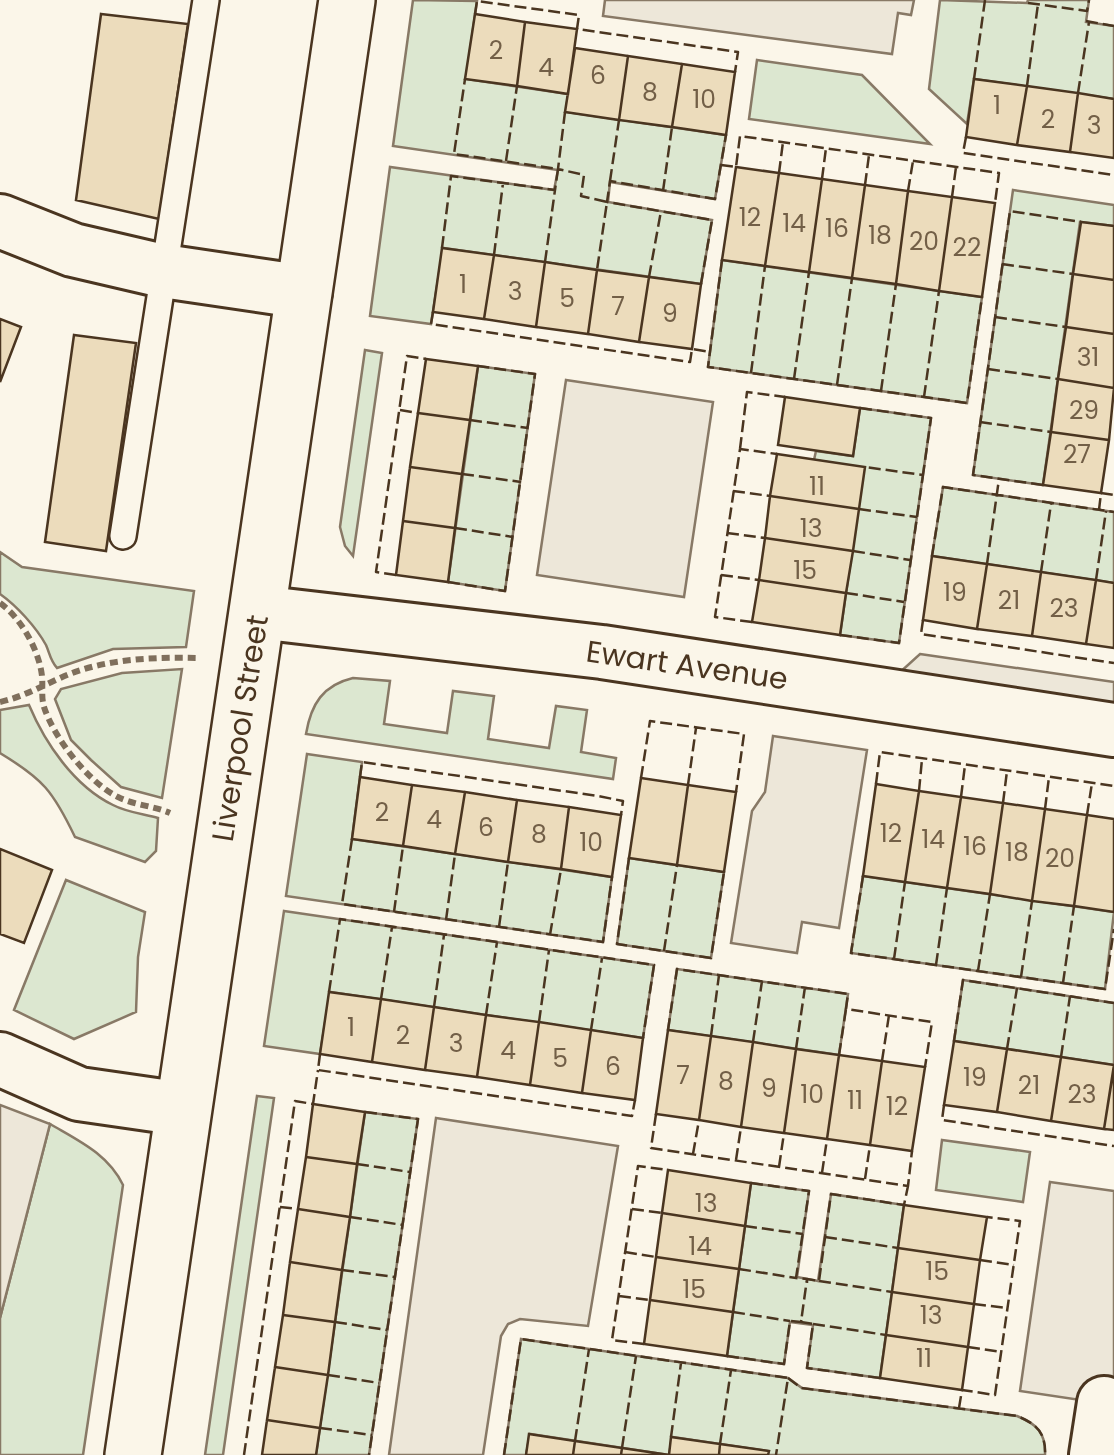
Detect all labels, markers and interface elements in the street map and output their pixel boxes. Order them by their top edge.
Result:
house number: 2 [489,33,503,68]
house number: 4 [538,50,554,85]
house number: 6 [590,58,606,93]
house number: 8 [642,75,658,110]
house number: 10 [692,82,716,117]
house number: 1 [993,88,1001,123]
house number: 2 [1041,102,1055,137]
house number: 3 [1087,108,1101,143]
house number: 12 [739,200,761,235]
house number: 14 [782,206,806,241]
house number: 16 [825,211,849,246]
house number: 18 [868,218,892,253]
house number: 20 [909,224,939,259]
house number: 22 [953,230,981,265]
house number: 1 [459,267,467,302]
house number: 3 [508,274,522,309]
house number: 5 [559,281,575,316]
house number: 7 [611,289,625,324]
house number: 9 [662,296,678,331]
house number: 31 [1077,340,1099,375]
house number: 29 [1069,393,1099,428]
house number: 27 [1063,437,1091,472]
house number: 11 [809,469,825,504]
house number: 13 [800,511,822,546]
house number: 15 [793,553,817,588]
house number: 19 [943,575,967,610]
house number: 21 [998,583,1020,618]
house number: 23 [1049,591,1079,626]
street label: Liverpool Street [201,612,279,844]
street label: Ewart Avenue [583,630,791,700]
house number: 2 [375,795,389,830]
house number: 4 [426,802,442,837]
house number: 6 [478,810,494,845]
house number: 12 [880,816,902,851]
house number: 8 [531,817,547,852]
house number: 14 [921,822,945,857]
house number: 10 [579,825,603,860]
house number: 16 [963,829,987,864]
house number: 18 [1005,835,1029,870]
house number: 20 [1045,841,1075,876]
house number: 1 [347,1010,355,1045]
house number: 2 [396,1018,410,1053]
house number: 3 [449,1026,463,1061]
house number: 4 [500,1033,516,1068]
house number: 5 [552,1041,568,1076]
house number: 6 [605,1049,621,1084]
house number: 7 [676,1058,690,1093]
house number: 19 [963,1060,987,1095]
house number: 8 [718,1064,734,1099]
house number: 21 [1018,1068,1040,1103]
house number: 9 [761,1071,777,1106]
house number: 10 [800,1077,824,1112]
house number: 23 [1067,1077,1097,1112]
house number: 11 [847,1083,863,1118]
house number: 12 [886,1089,908,1124]
house number: 13 [695,1186,717,1221]
house number: 14 [688,1229,712,1264]
house number: 15 [925,1254,949,1289]
house number: 15 [682,1272,706,1307]
house number: 13 [920,1298,942,1333]
house number: 11 [916,1341,932,1376]

